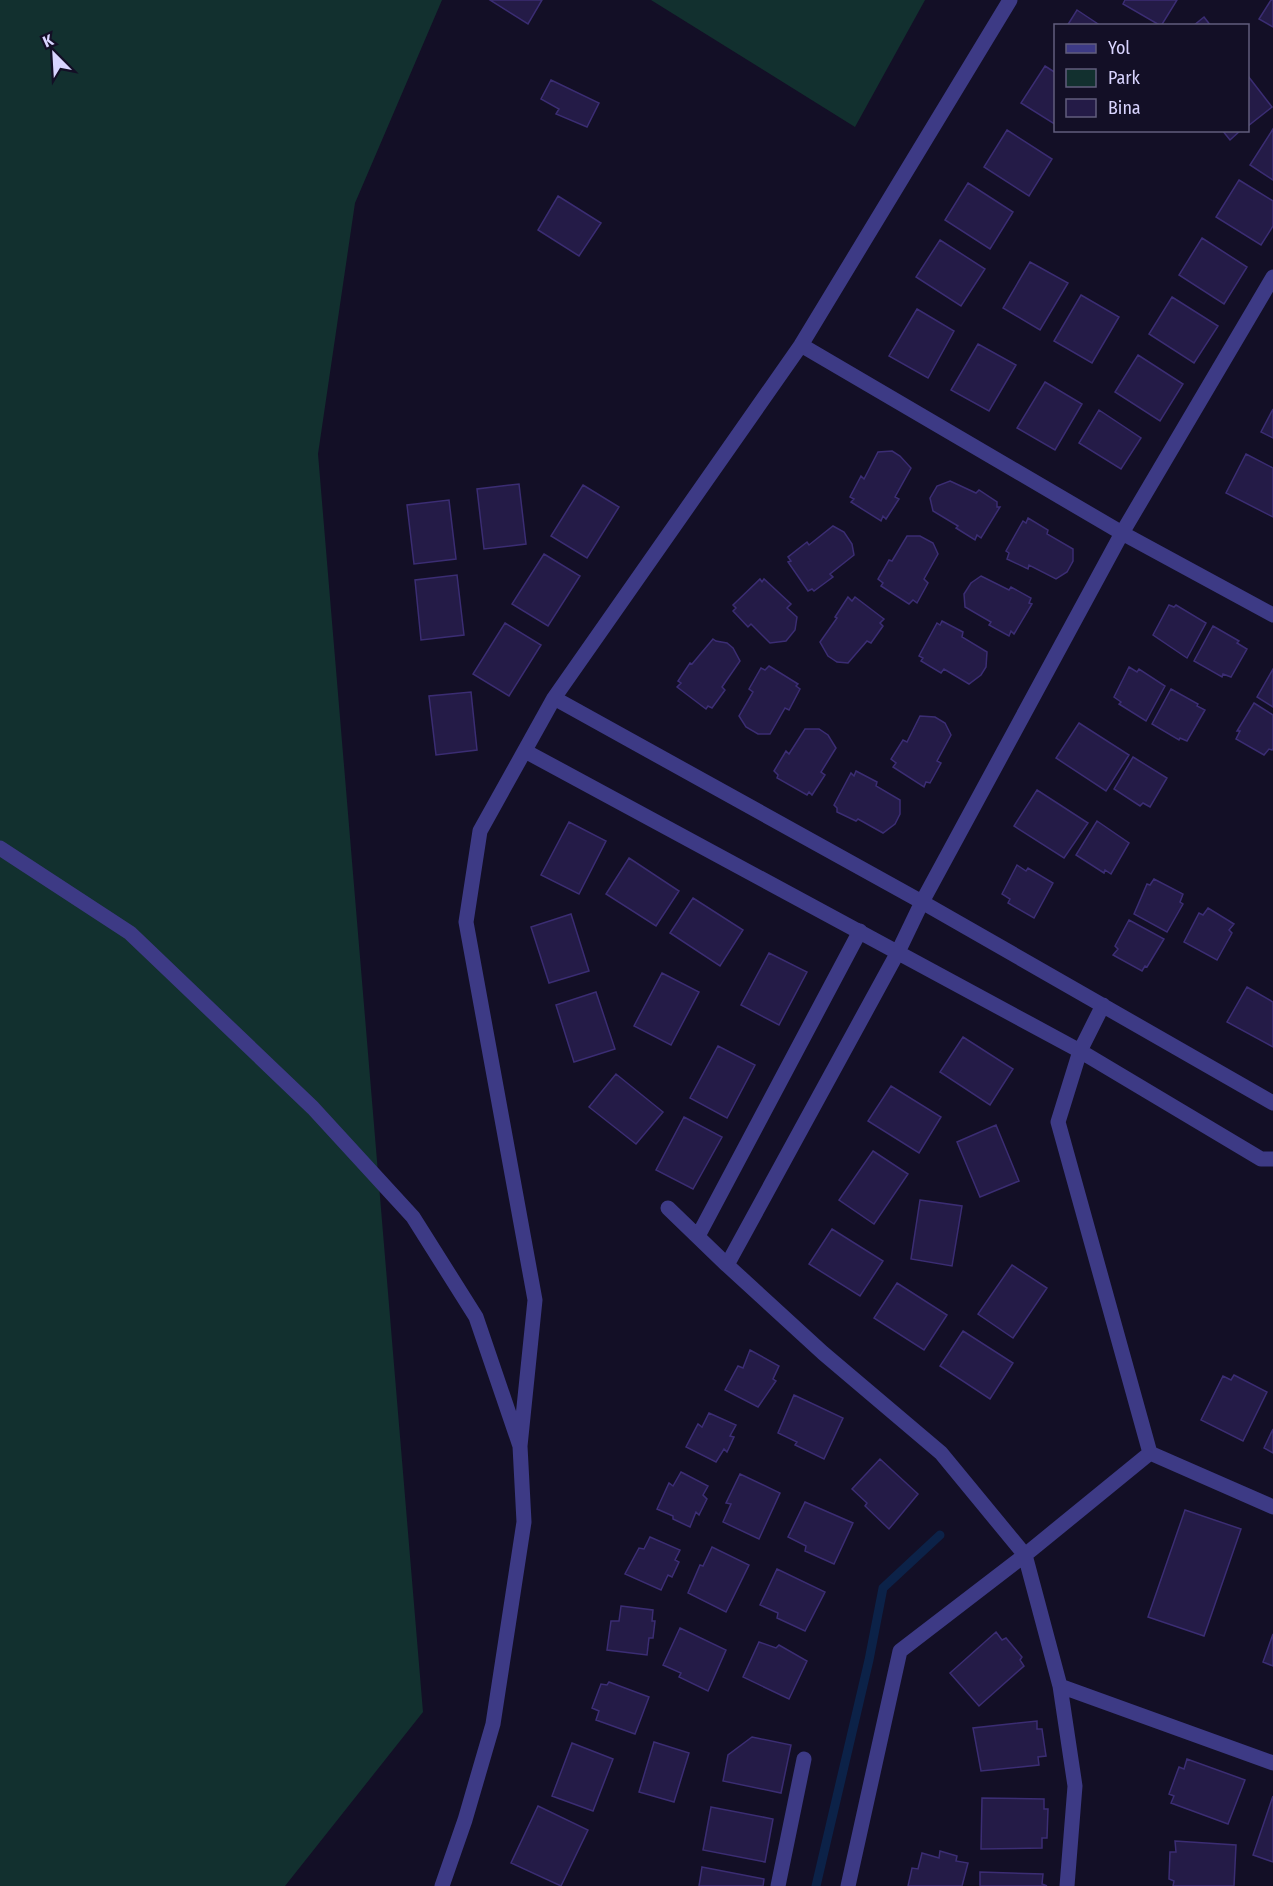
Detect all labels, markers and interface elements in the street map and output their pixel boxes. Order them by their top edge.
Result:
north arrow [24,24,84,84]
legend [1054,24,1249,132]
text: K [40,30,57,51]
text: Yol [1108,37,1130,59]
text: Park [1108,67,1141,89]
text: Bina [1108,97,1141,119]

